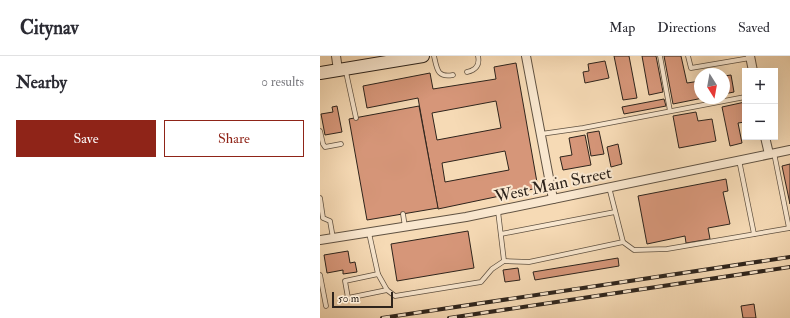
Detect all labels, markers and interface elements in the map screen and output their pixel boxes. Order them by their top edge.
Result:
text: Citynav [20,16,79,40]
text: Map [609,19,635,36]
text: Directions [657,19,716,36]
text: Saved [738,19,770,36]
north arrow [694,68,730,104]
map controls [742,68,778,140]
button: + [742,68,778,104]
text: Nearby [16,72,67,93]
text: 0 results [261,74,304,90]
button: − [742,104,778,140]
button: Save [16,120,156,157]
button: Share [164,120,304,157]
street label: West Main Street [492,162,614,207]
scale bar [332,290,393,309]
text: 50 m [338,292,359,305]

